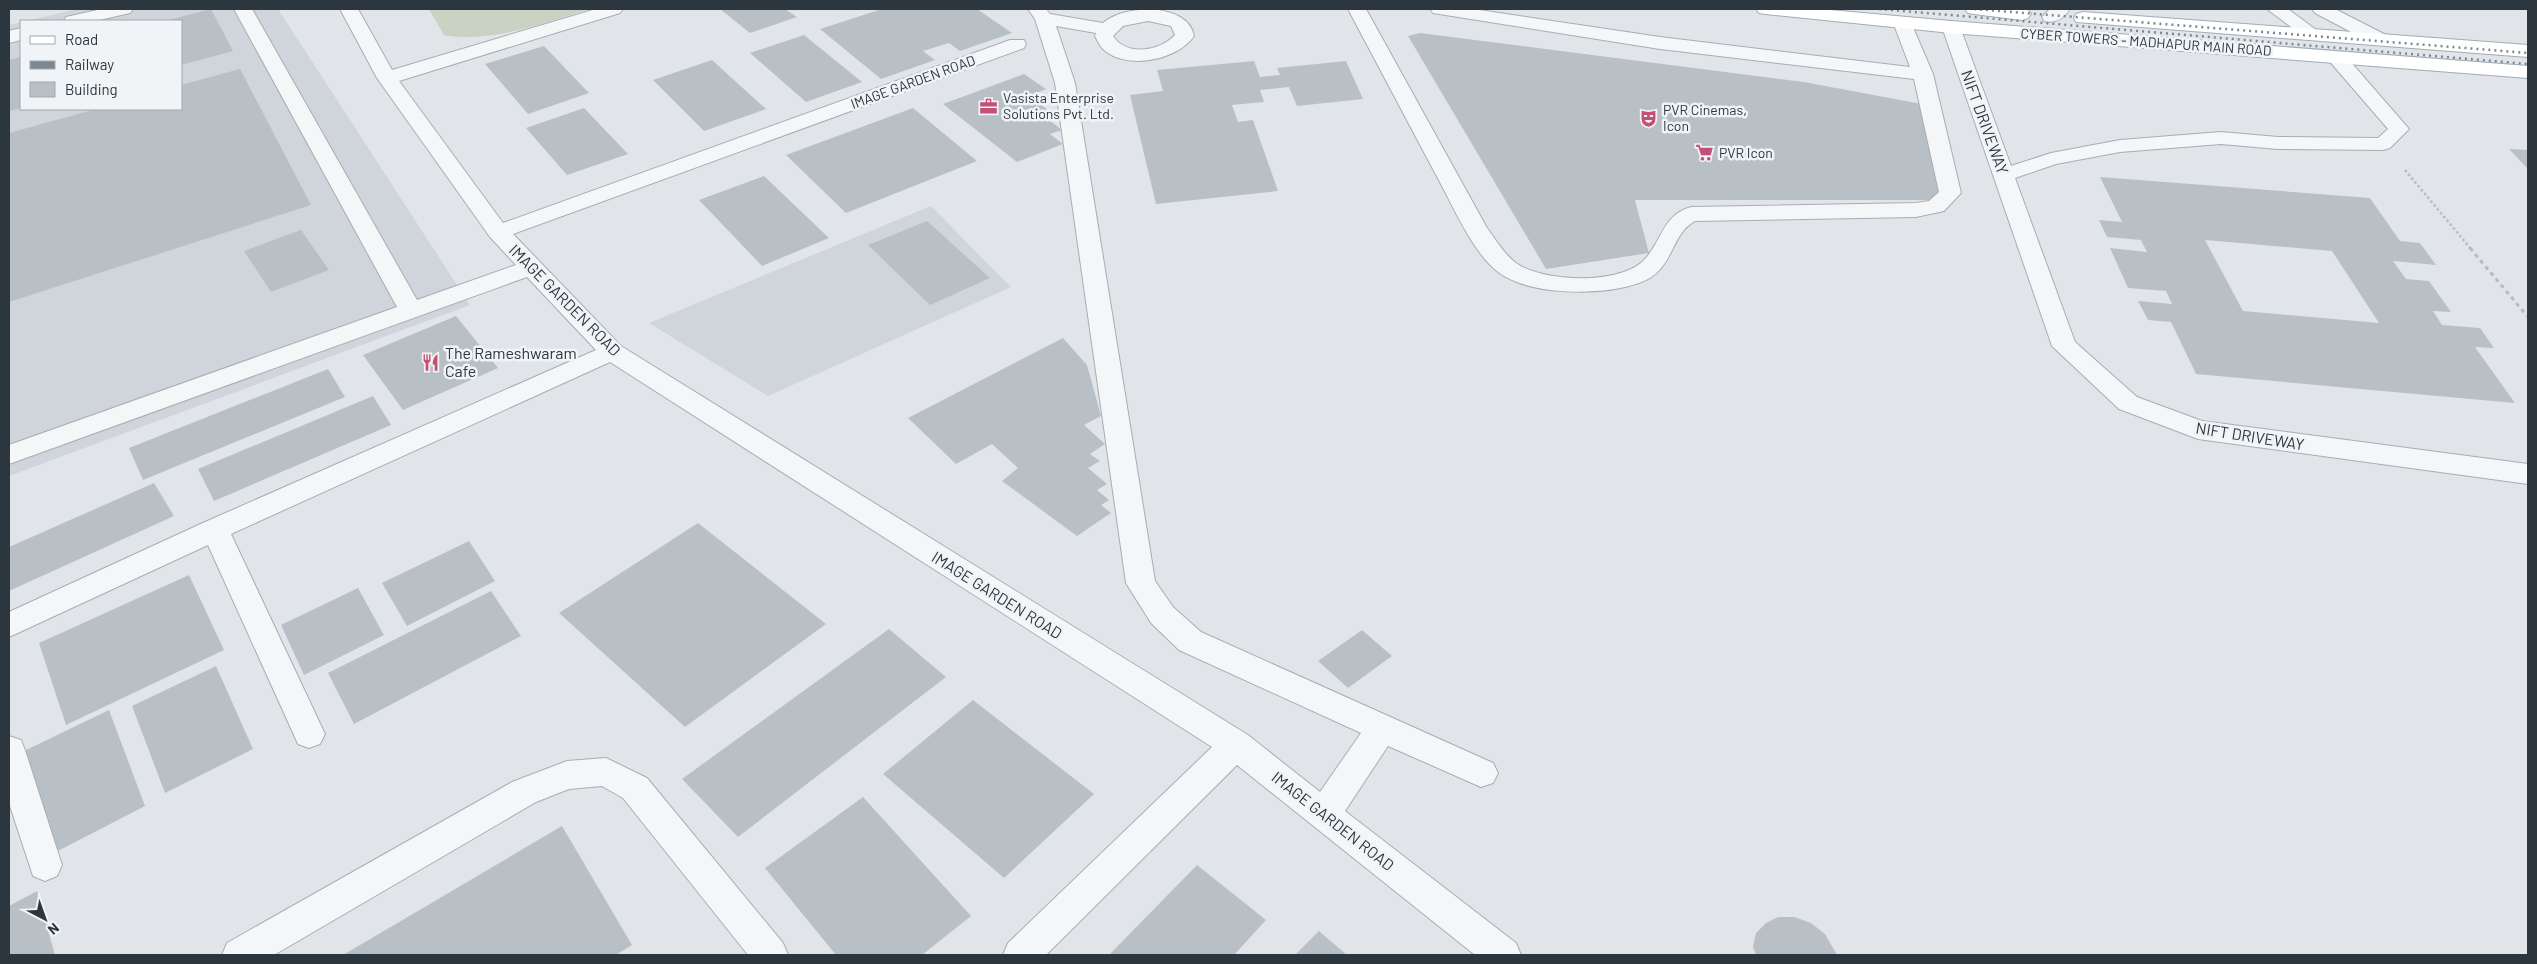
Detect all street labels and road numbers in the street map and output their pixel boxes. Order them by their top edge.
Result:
street label: CYBER TOWERS - MADHAPUR MAIN ROAD [2020,24,2272,59]
street label: IMAGE GARDEN ROAD [848,51,977,112]
street label: NIFT DRIVEWAY [1958,67,2013,177]
street label: IMAGE GARDEN ROAD [506,240,625,359]
street label: NIFT DRIVEWAY [2195,418,2306,453]
street label: IMAGE GARDEN ROAD [929,547,1066,642]
street label: IMAGE GARDEN ROAD [1268,767,1398,874]

